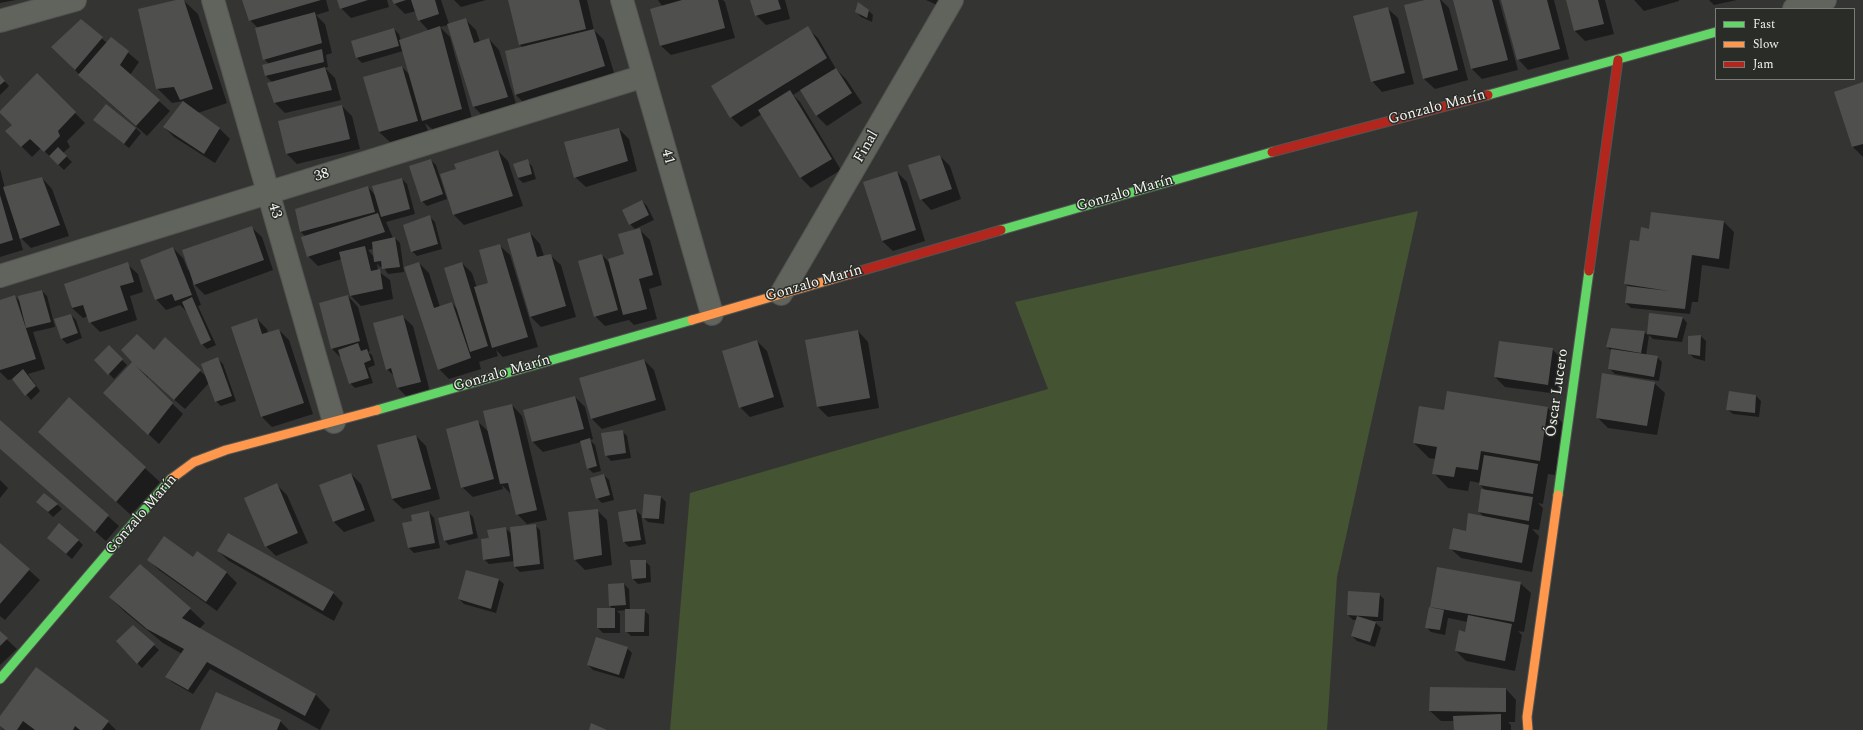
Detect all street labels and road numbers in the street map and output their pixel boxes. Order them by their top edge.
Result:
street label: Gonzalo Marín [1386,86,1488,130]
street label: Final [851,128,883,166]
street label: 41 [656,147,678,167]
street label: 38 [312,165,332,187]
street label: Gonzalo Marín [1074,172,1176,216]
street label: 43 [263,201,285,221]
street label: Gonzalo Marín [763,262,865,306]
street label: Óscar Lucero [1543,348,1573,438]
street label: Gonzalo Marín [451,352,553,396]
street label: Gonzalo Marín [102,471,182,559]

